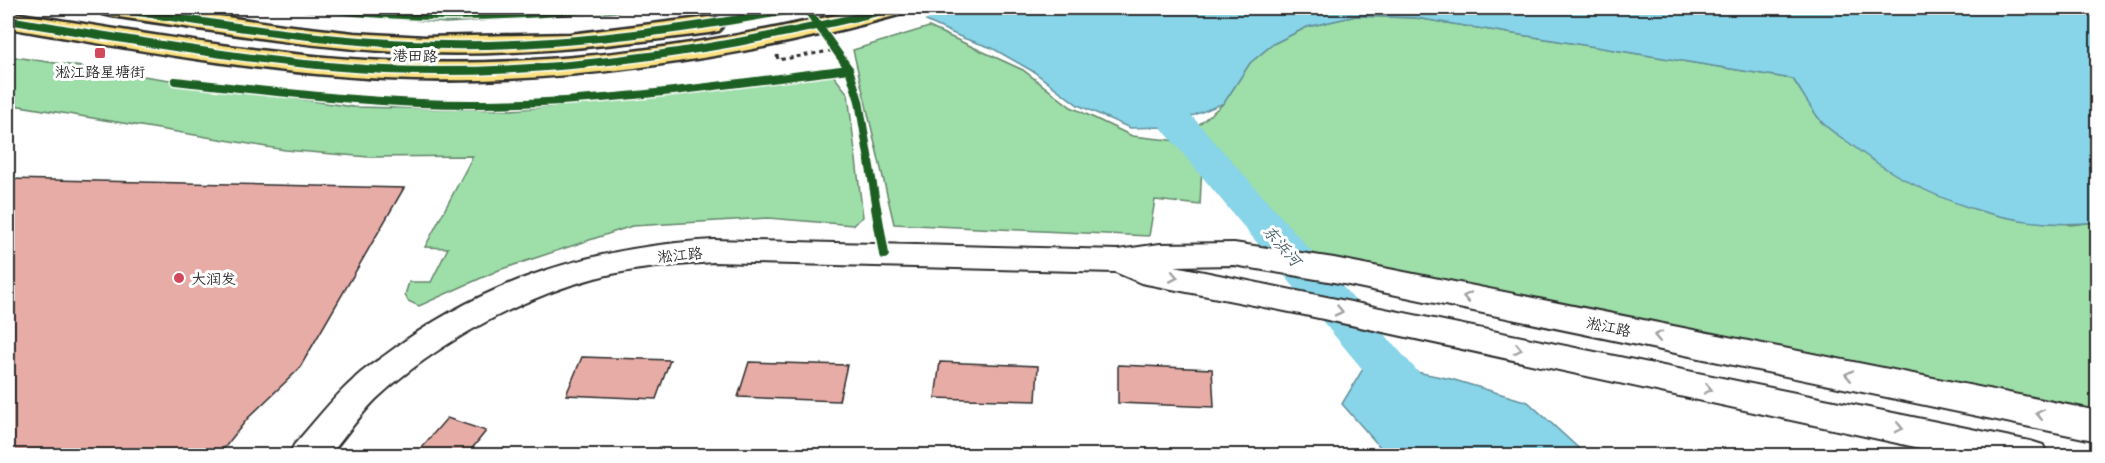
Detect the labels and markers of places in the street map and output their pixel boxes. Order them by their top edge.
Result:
marker: 淞江路星塘街 [93,46,107,60]
place label: 淞江路星塘街 [55,61,145,81]
place label: 大润发 [191,268,236,288]
marker: 大润发 [172,271,186,285]

